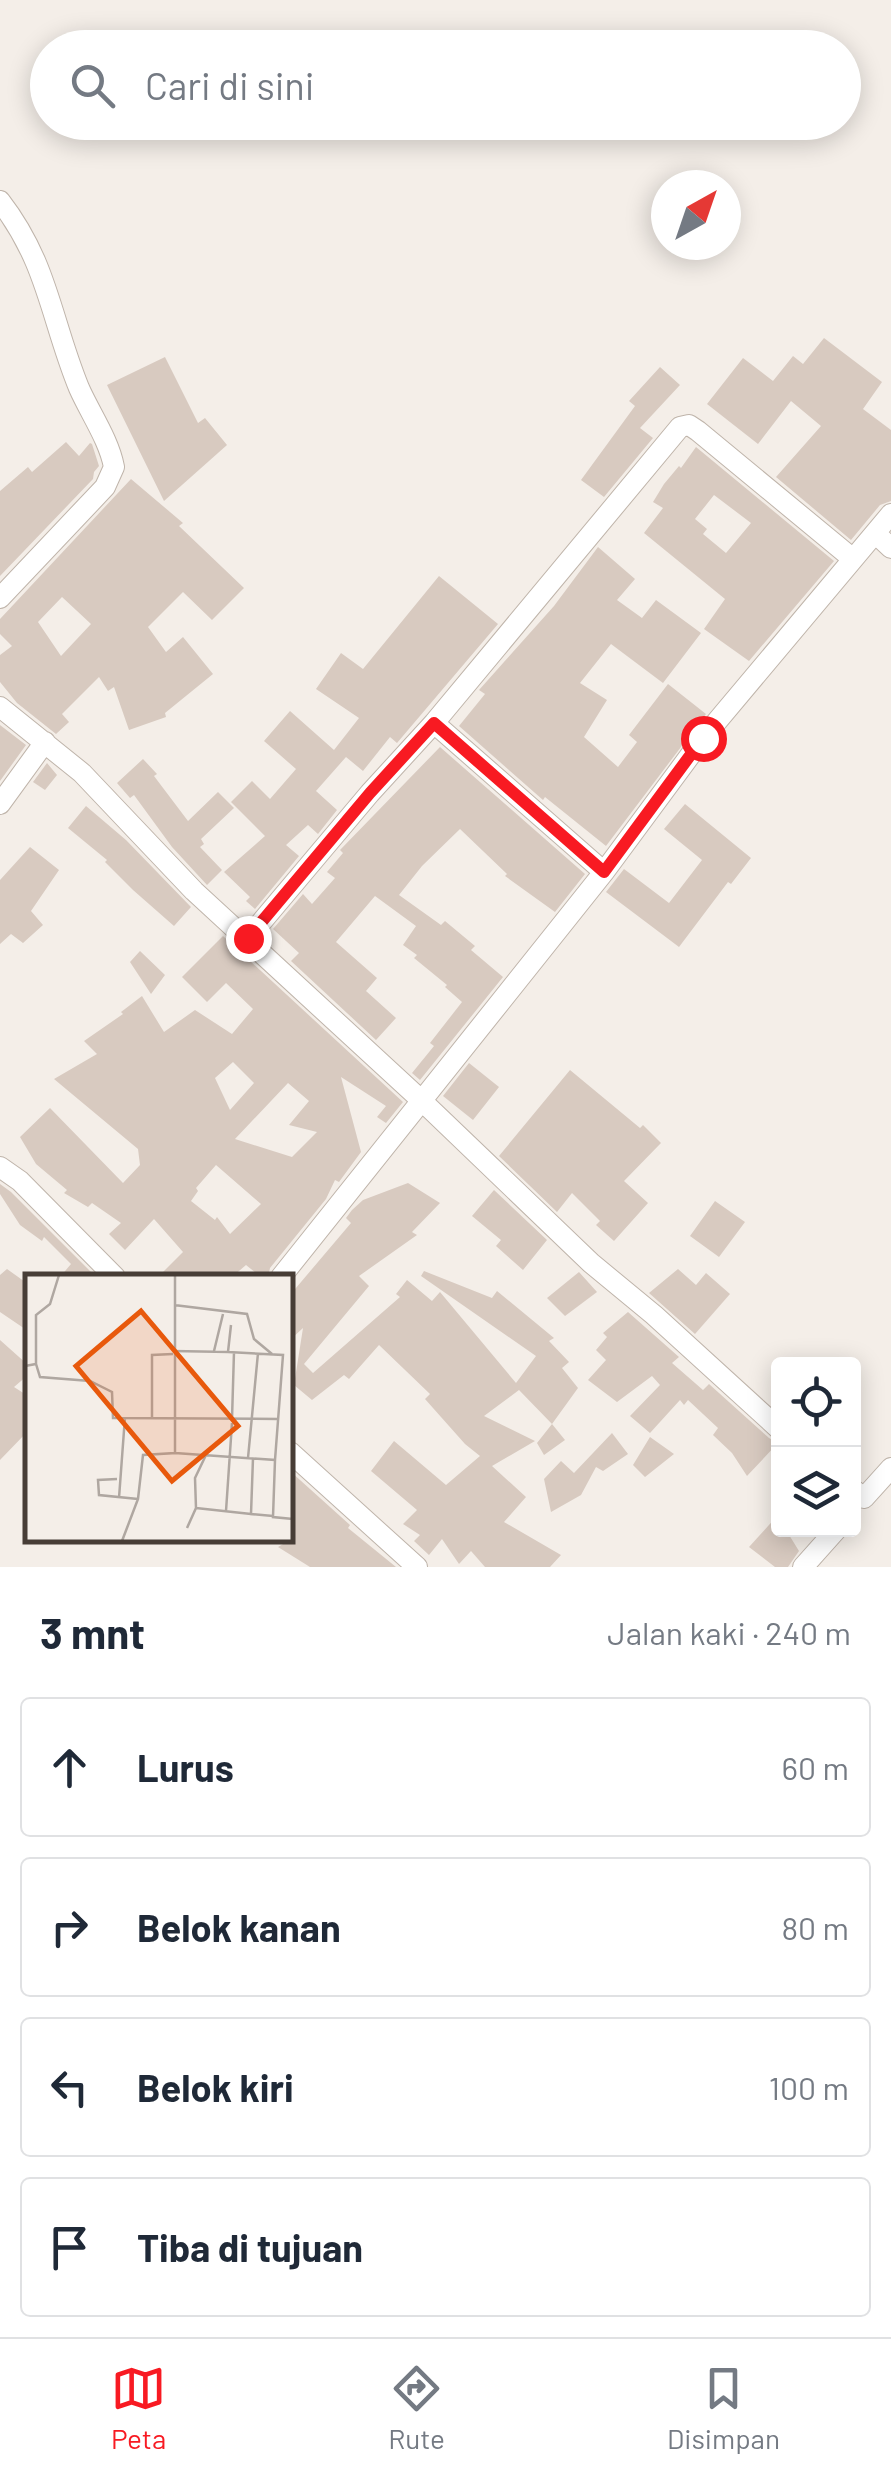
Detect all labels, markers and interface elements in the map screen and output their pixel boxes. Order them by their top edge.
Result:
search box [30,30,861,140]
icon: search [65,58,120,113]
text: Cari di sini [145,62,315,108]
north arrow [651,170,741,260]
route start [681,716,727,762]
route end [226,916,272,962]
inset map [25,1274,292,1542]
map controls [771,1357,861,1537]
button: locate [771,1357,861,1447]
button: layers [771,1447,861,1537]
text: 3 mnt [40,1607,145,1657]
text: Jalan kaki · 240 m [607,1613,851,1651]
icon: ahead [42,1740,97,1795]
text: Lurus [137,1744,234,1790]
text: 60 m [782,1748,849,1786]
icon: right [42,1900,97,1955]
text: Belok kanan [137,1904,341,1950]
text: 80 m [781,1908,849,1946]
icon: left [42,2060,97,2115]
text: Belok kiri [137,2064,294,2110]
text: 100 m [769,2068,849,2106]
icon: arrive [42,2220,97,2275]
text: Tiba di tujuan [137,2224,363,2270]
tab: Peta [111,2361,166,2455]
tab: Rute [388,2361,445,2455]
tab: Disimpan [667,2361,780,2455]

